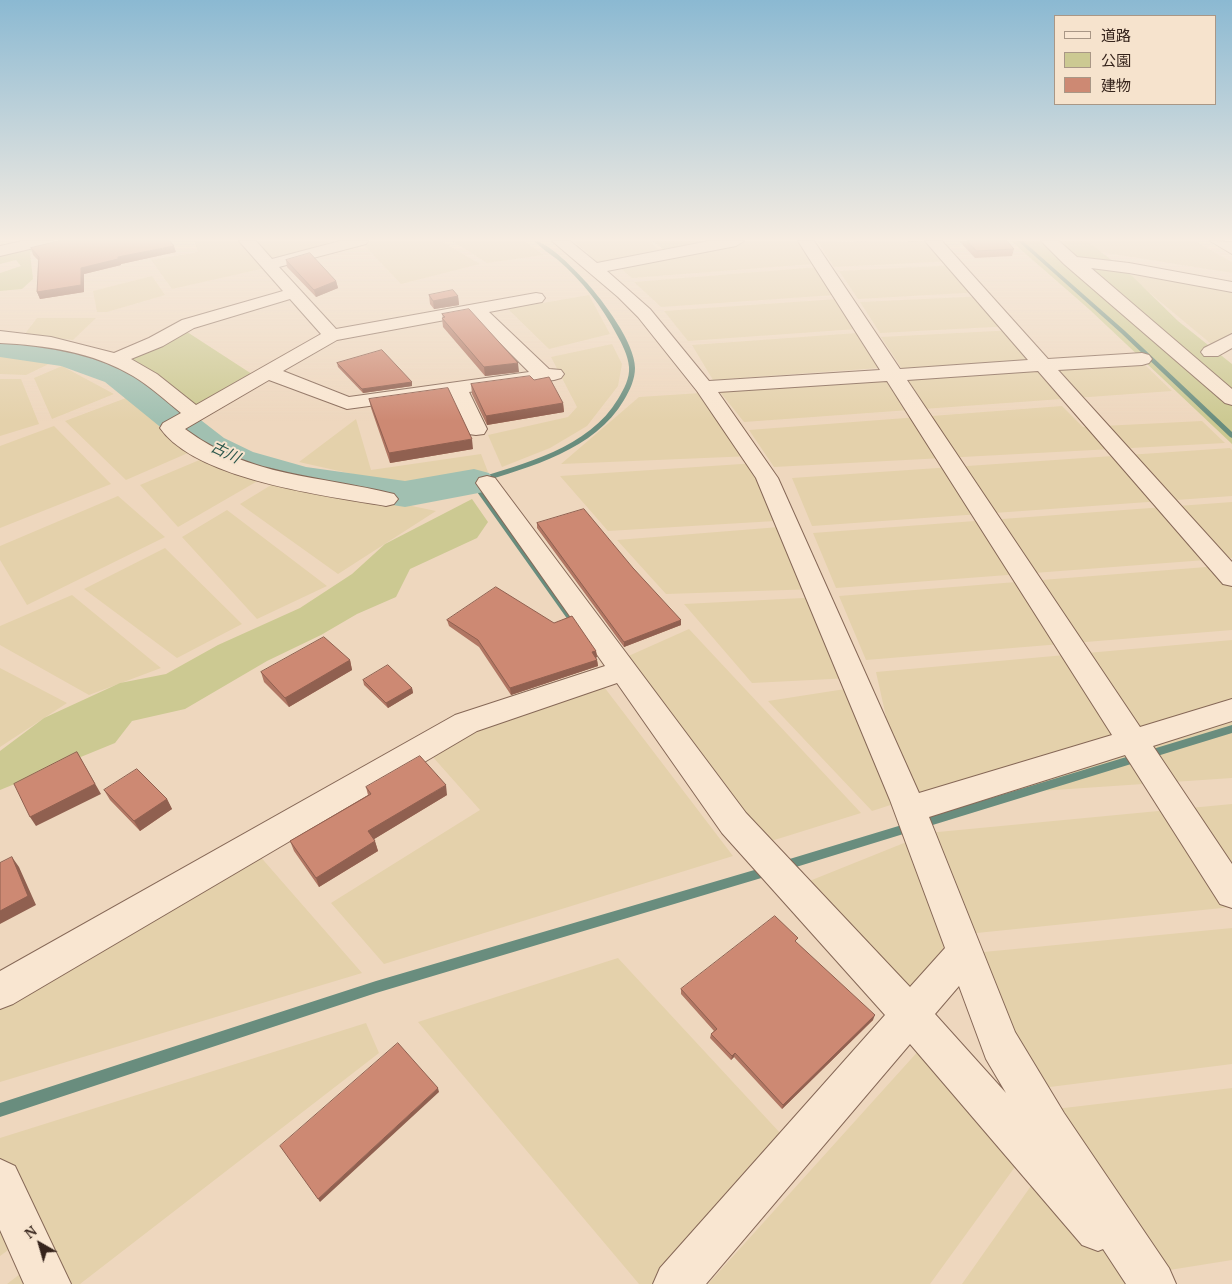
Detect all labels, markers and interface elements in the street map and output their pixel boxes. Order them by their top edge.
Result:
legend [1054,15,1217,105]
text: 道路 [1101,25,1131,45]
text: 公園 [1101,50,1131,70]
text: 建物 [1101,75,1131,95]
water label: 古川 [208,438,242,468]
north arrow [15,1219,65,1269]
text: N [20,1221,40,1243]

